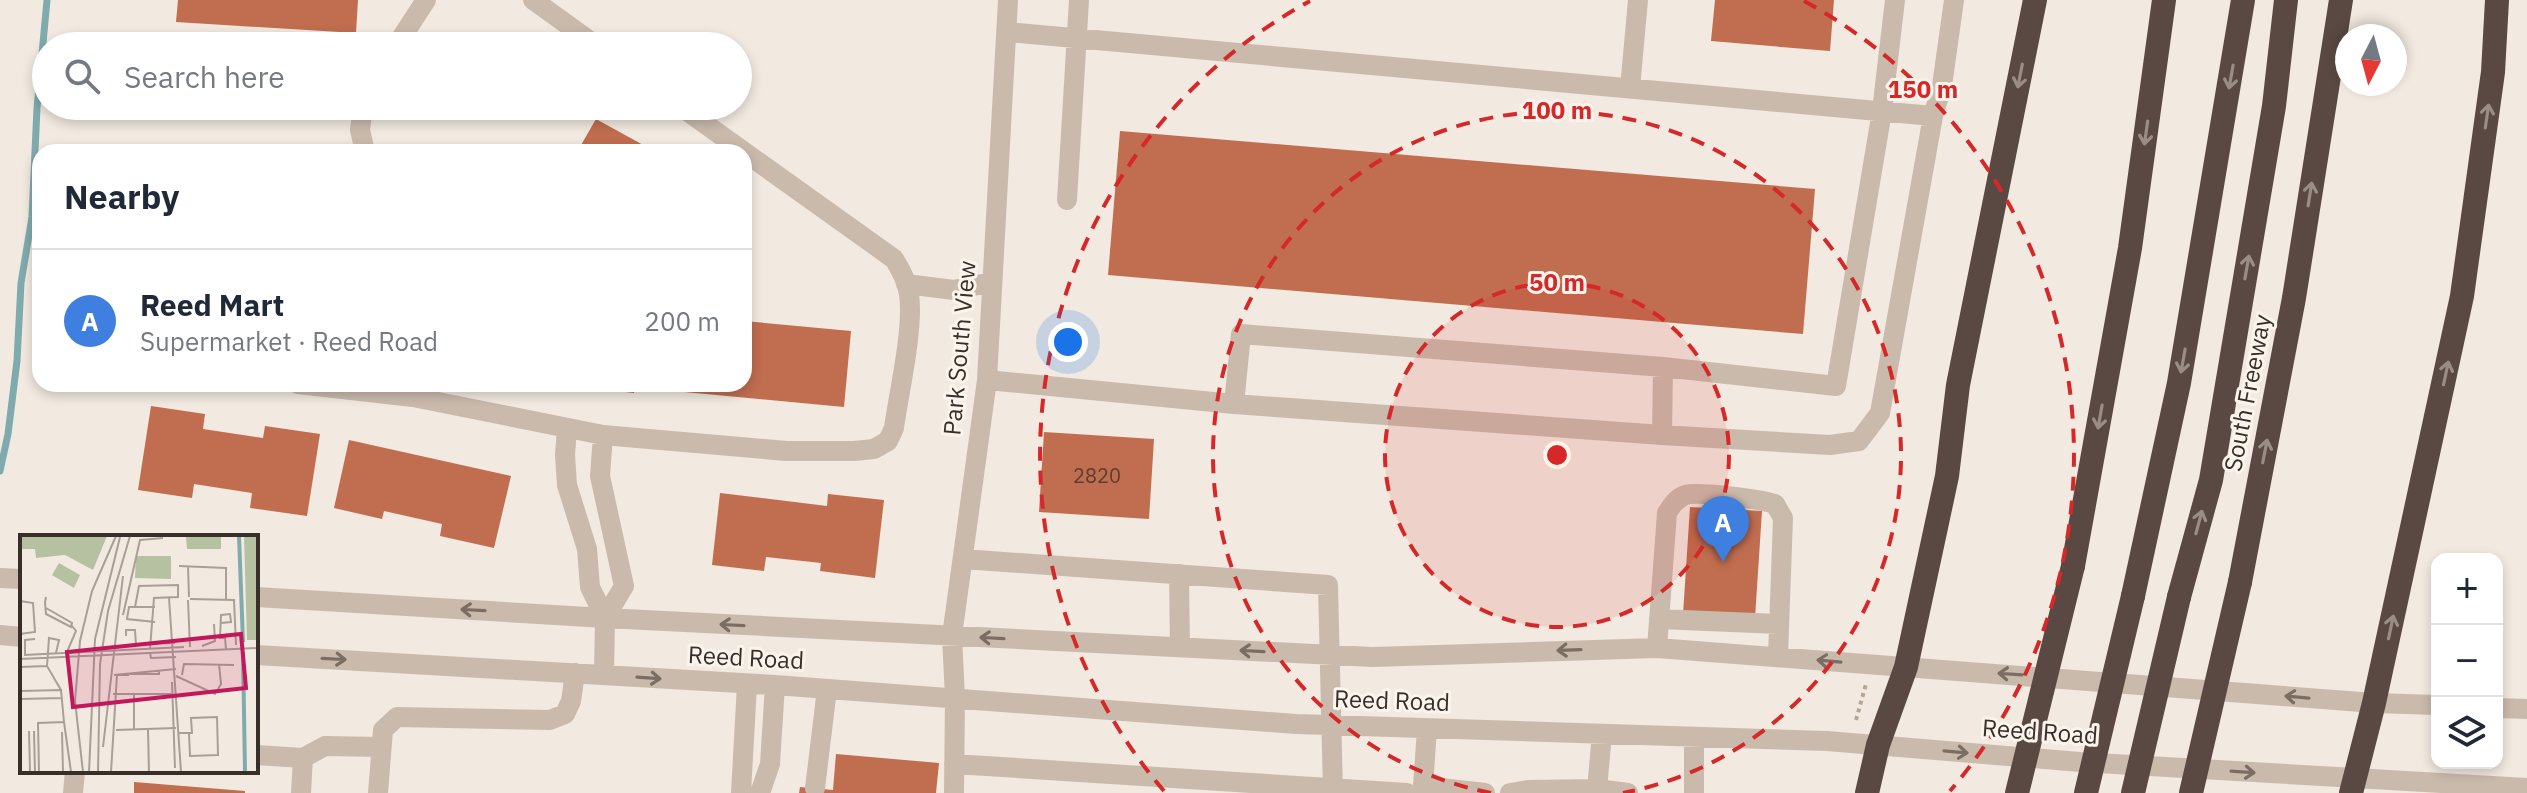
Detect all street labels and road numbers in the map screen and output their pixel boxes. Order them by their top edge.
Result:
street label: Park South View [935,259,983,437]
street label: South Freeway [2216,311,2278,474]
street label: Reed Road [687,638,805,676]
street label: Reed Road [1333,682,1451,718]
street label: Reed Road [1981,711,2099,751]

